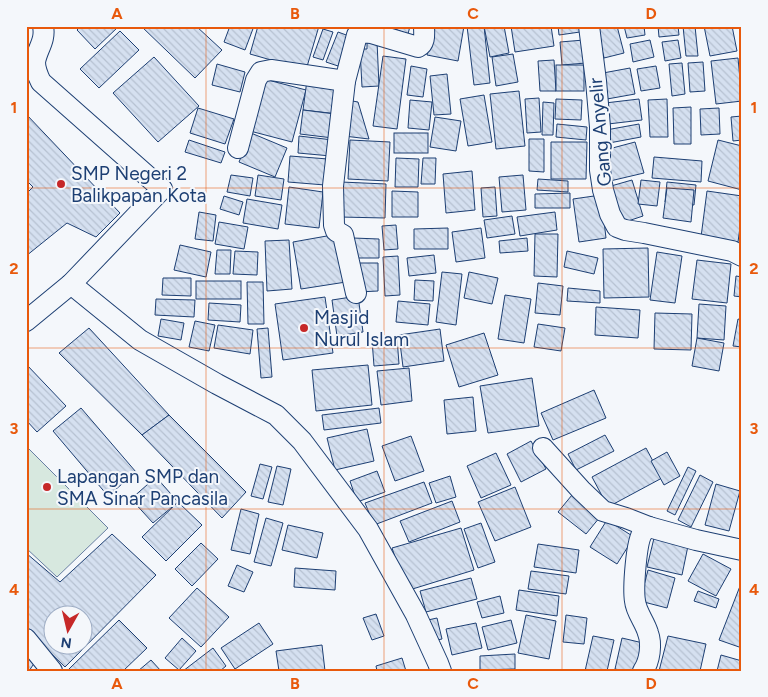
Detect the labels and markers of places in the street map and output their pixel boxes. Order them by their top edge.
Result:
place label: SMP Negeri 2 Balikpapan Kota [71,162,207,207]
marker: SMP Negeri 2 Balikpapan Kota [55,178,67,190]
place label: Masjid Nurul Islam [314,306,409,351]
marker: Masjid Nurul Islam [298,322,310,334]
place label: Lapangan SMP dan SMA Sinar Pancasila [57,465,228,510]
marker: Lapangan SMP dan SMA Sinar Pancasila [41,481,53,493]

